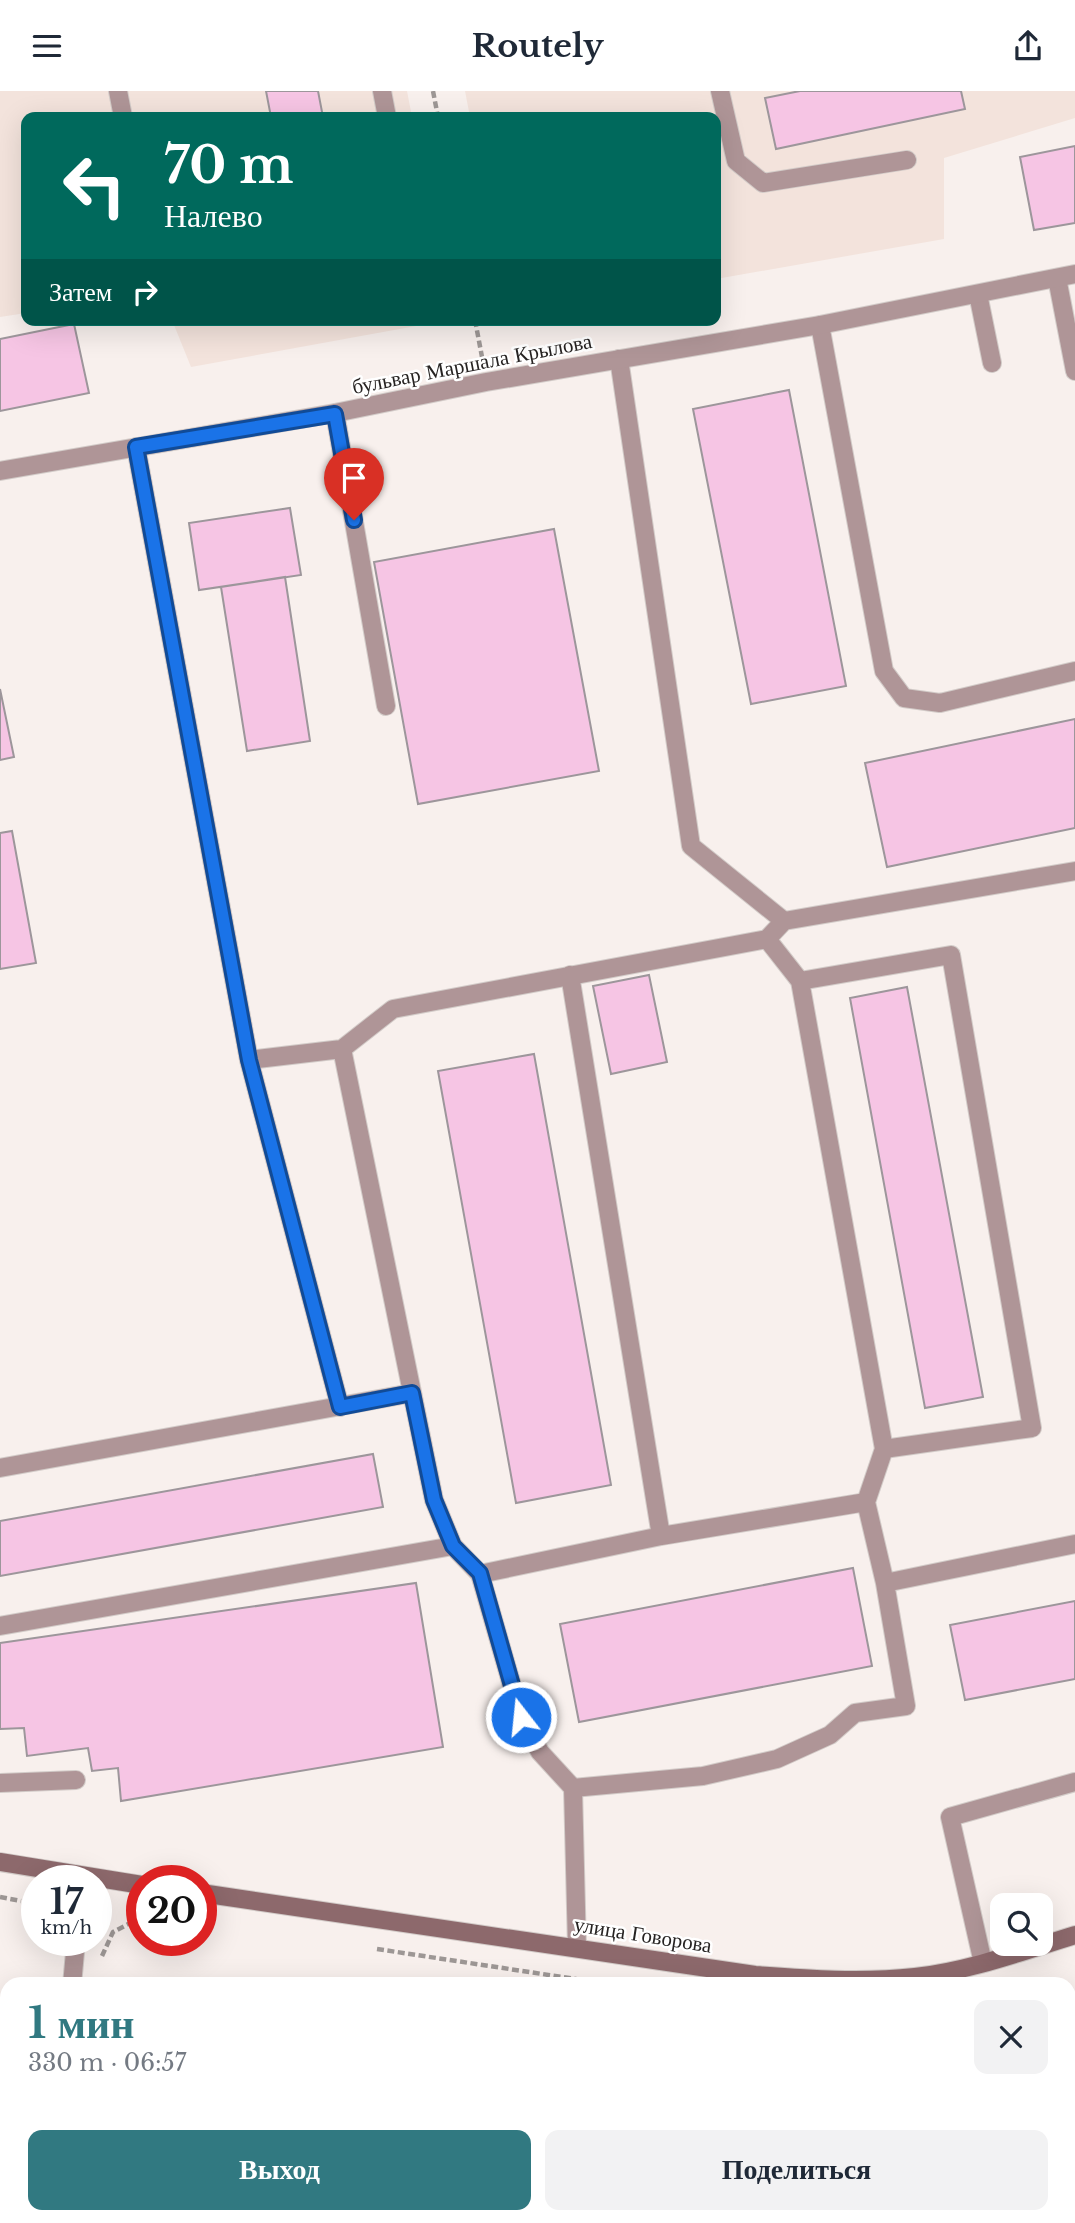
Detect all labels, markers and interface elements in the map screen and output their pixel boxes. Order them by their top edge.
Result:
text: Routely [471,26,604,66]
icon: menu [28,27,66,65]
icon: share [1009,27,1047,65]
text: 70 m [164,135,294,196]
icon: left [49,140,140,231]
text: Налево [164,196,263,236]
icon: right [126,273,164,311]
text: Затем [49,276,112,308]
street label: бульвар Маршала Крылова [350,328,595,400]
pin [324,448,384,520]
icon: arrive [335,459,373,497]
position arrow [484,1680,558,1754]
speed limit sign: 20 [126,1865,217,1956]
text: 17 [50,1880,83,1923]
map controls [990,1893,1053,1956]
button: search [990,1893,1053,1956]
street label: улица Говорова [572,1911,714,1959]
text: km/h [41,1917,92,1939]
text: 1 мин [28,1997,135,2049]
button: close [974,2000,1048,2074]
text: 330 m · 06:57 [28,2049,186,2077]
button: Выход [28,2130,531,2210]
button: Поделиться [545,2130,1048,2210]

